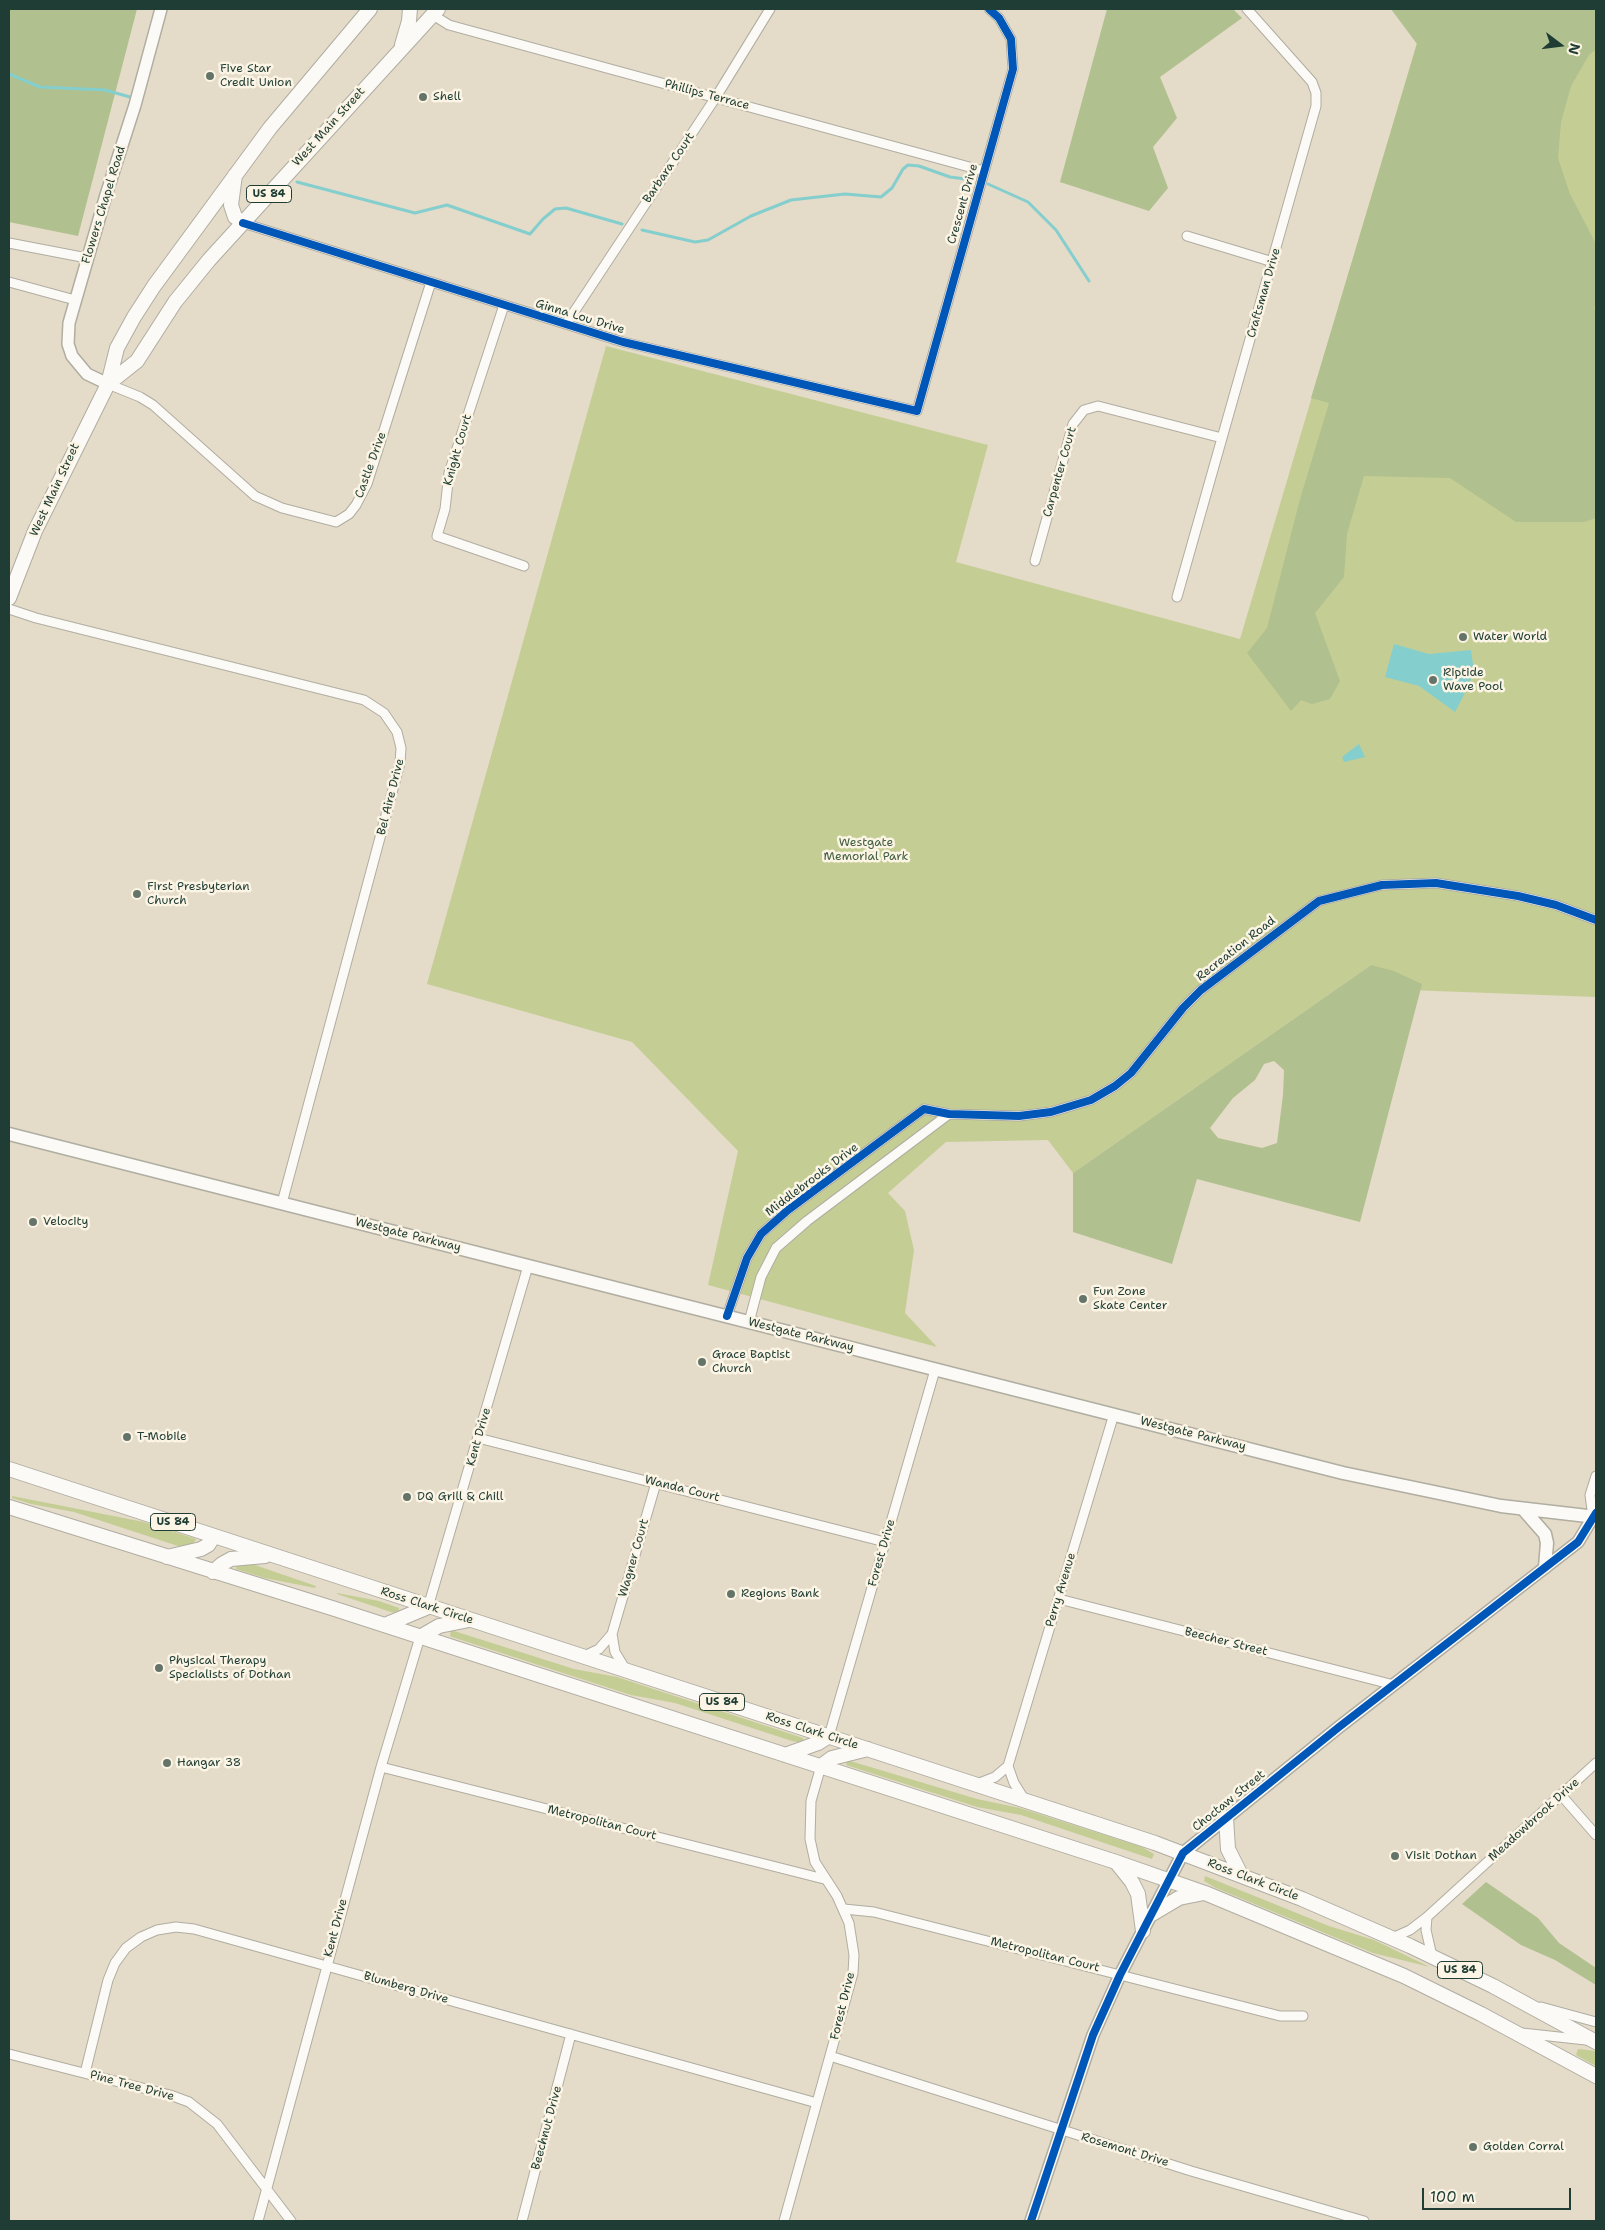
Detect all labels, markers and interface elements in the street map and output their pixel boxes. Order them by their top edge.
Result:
north arrow [1535,20,1585,70]
text: N [1564,41,1585,57]
place label: Five Star Credit Union [220,62,292,90]
marker: Five Star Credit Union [204,70,216,82]
street label: Phillips Terrace [663,77,751,113]
street label: West Main Street [290,84,368,170]
place label: Shell [433,90,461,104]
marker: Shell [417,91,429,103]
street label: Barbara Court [640,130,698,206]
street label: Flowers Chapel Road [79,144,129,266]
street label: Crescent Drive [945,162,981,246]
road number: US 84 [246,185,292,202]
street label: Craftsman Drive [1244,246,1284,340]
street label: Ginna Lou Drive [534,297,626,337]
street label: Knight Court [441,413,475,487]
street label: Carpenter Court [1040,425,1080,519]
street label: Castle Drive [352,430,390,500]
street label: West Main Street [27,441,83,539]
place label: Water World [1473,630,1547,644]
marker: Water World [1457,631,1469,643]
place label: Riptide Wave Pool [1443,666,1503,694]
marker: Riptide Wave Pool [1427,674,1439,686]
street label: Bel Aire Drive [375,757,407,837]
park label: Westgate Memorial Park [824,836,908,864]
place label: First Presbyterian Church [147,880,250,908]
marker: First Presbyterian Church [131,888,143,900]
street label: Recreation Road [1194,914,1278,984]
street label: Middlebrooks Drive [763,1140,861,1220]
place label: Velocity [43,1215,88,1229]
street label: Westgate Parkway [354,1215,462,1255]
marker: Velocity [27,1216,39,1228]
place label: Fun Zone Skate Center [1093,1285,1167,1313]
marker: Fun Zone Skate Center [1077,1293,1089,1305]
street label: Westgate Parkway [747,1315,855,1355]
place label: Grace Baptist Church [712,1348,790,1376]
marker: Grace Baptist Church [696,1356,708,1368]
street label: Kent Drive [464,1406,494,1468]
street label: Westgate Parkway [1139,1414,1247,1454]
place label: T-Mobile [137,1430,187,1444]
marker: T-Mobile [121,1431,133,1443]
street label: Wanda Court [643,1473,721,1505]
place label: DQ Grill & Chill [417,1490,503,1504]
marker: DQ Grill & Chill [401,1491,413,1503]
road number: US 84 [150,1514,196,1530]
street label: Wagner Court [616,1517,652,1599]
street label: Forest Drive [866,1518,898,1588]
street label: Perry Avenue [1043,1551,1079,1629]
street label: Ross Clark Circle [379,1584,475,1628]
place label: Regions Bank [741,1587,819,1601]
marker: Regions Bank [725,1588,737,1600]
street label: Beecher Street [1183,1625,1269,1659]
place label: Physical Therapy Specialists of Dothan [169,1654,291,1682]
marker: Physical Therapy Specialists of Dothan [153,1662,165,1674]
road number: US 84 [700,1694,744,1710]
street label: Ross Clark Circle [764,1709,860,1753]
place label: Hangar 38 [177,1756,241,1770]
marker: Hangar 38 [161,1757,173,1769]
street label: Choctaw Street [1190,1767,1268,1835]
street label: Meadowbrook Drive [1486,1775,1582,1865]
street label: Metropolitan Court [546,1802,658,1844]
place label: Visit Dothan [1405,1849,1477,1863]
marker: Visit Dothan [1389,1850,1401,1862]
street label: Ross Clark Circle [1205,1856,1301,1904]
street label: Kent Drive [321,1897,351,1959]
street label: Metropolitan Court [989,1934,1101,1976]
road number: US 84 [1438,1962,1482,1978]
street label: Blumberg Drive [362,1969,450,2007]
street label: Forest Drive [828,1971,858,2041]
street label: Pine Tree Drive [88,2068,176,2104]
street label: Beechnut Drive [529,2084,565,2172]
street label: Rosemont Drive [1079,2130,1171,2170]
place label: Golden Corral [1483,2140,1564,2154]
marker: Golden Corral [1467,2141,1479,2153]
scale bar [1425,2178,1574,2210]
text: 100 m [1430,2187,1475,2207]

